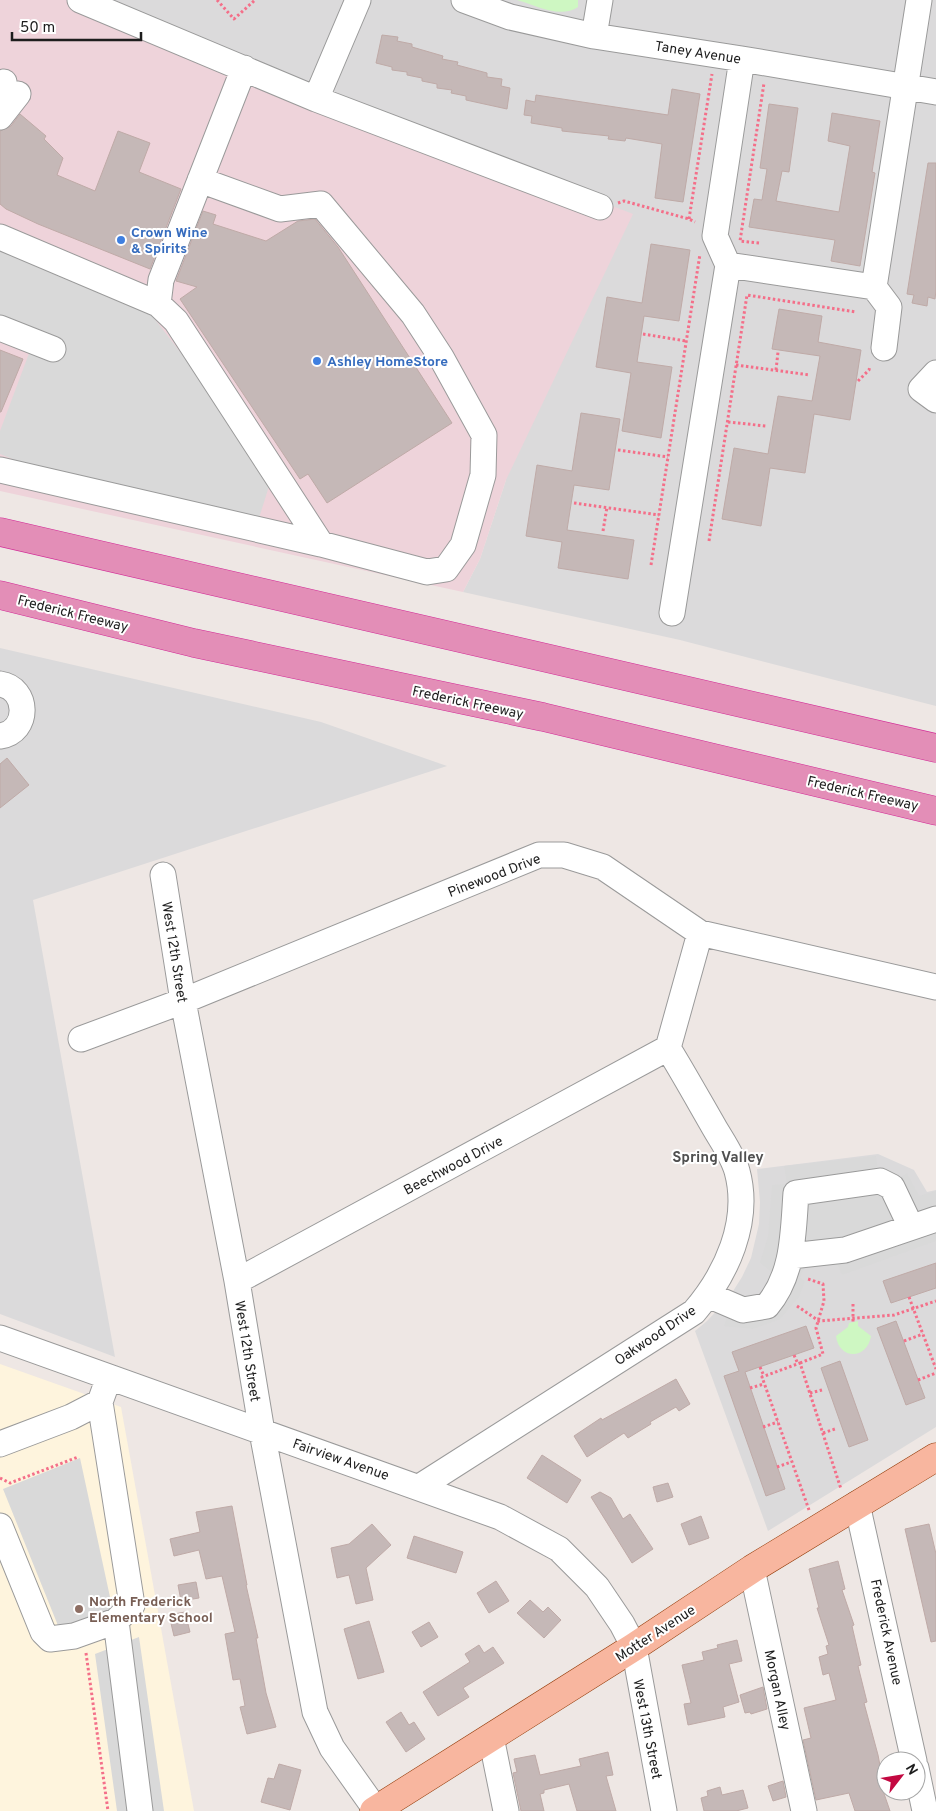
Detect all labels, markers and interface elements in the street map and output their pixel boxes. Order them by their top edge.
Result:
scale bar [12,10,141,42]
text: 50 m [20,19,55,38]
street label: Taney Avenue [653,38,742,69]
place label: Crown Wine & Spirits [131,225,208,258]
marker: Crown Wine & Spirits [115,234,127,246]
place label: Ashley HomeStore [327,354,448,371]
marker: Ashley HomeStore [311,355,323,367]
street label: Frederick Freeway [15,592,130,636]
street label: Frederick Freeway [410,683,525,724]
street label: Frederick Freeway [805,773,920,816]
street label: Pinewood Drive [446,851,543,902]
street label: West 12th Street [157,900,190,1004]
street label: Beechwood Drive [401,1133,506,1200]
district label: Spring Valley [672,1149,764,1168]
street label: West 12th Street [230,1299,263,1403]
street label: Oakwood Drive [612,1303,700,1370]
street label: Fairview Avenue [290,1436,391,1485]
street label: Frederick Avenue [866,1578,905,1687]
place label: North Frederick Elementary School [89,1594,213,1627]
street label: Motter Avenue [613,1602,699,1666]
marker: North Frederick Elementary School [73,1603,85,1615]
street label: Morgan Alley [760,1649,793,1732]
street label: West 13th Street [628,1678,665,1781]
north arrow [876,1751,926,1801]
text: N [901,1761,921,1779]

